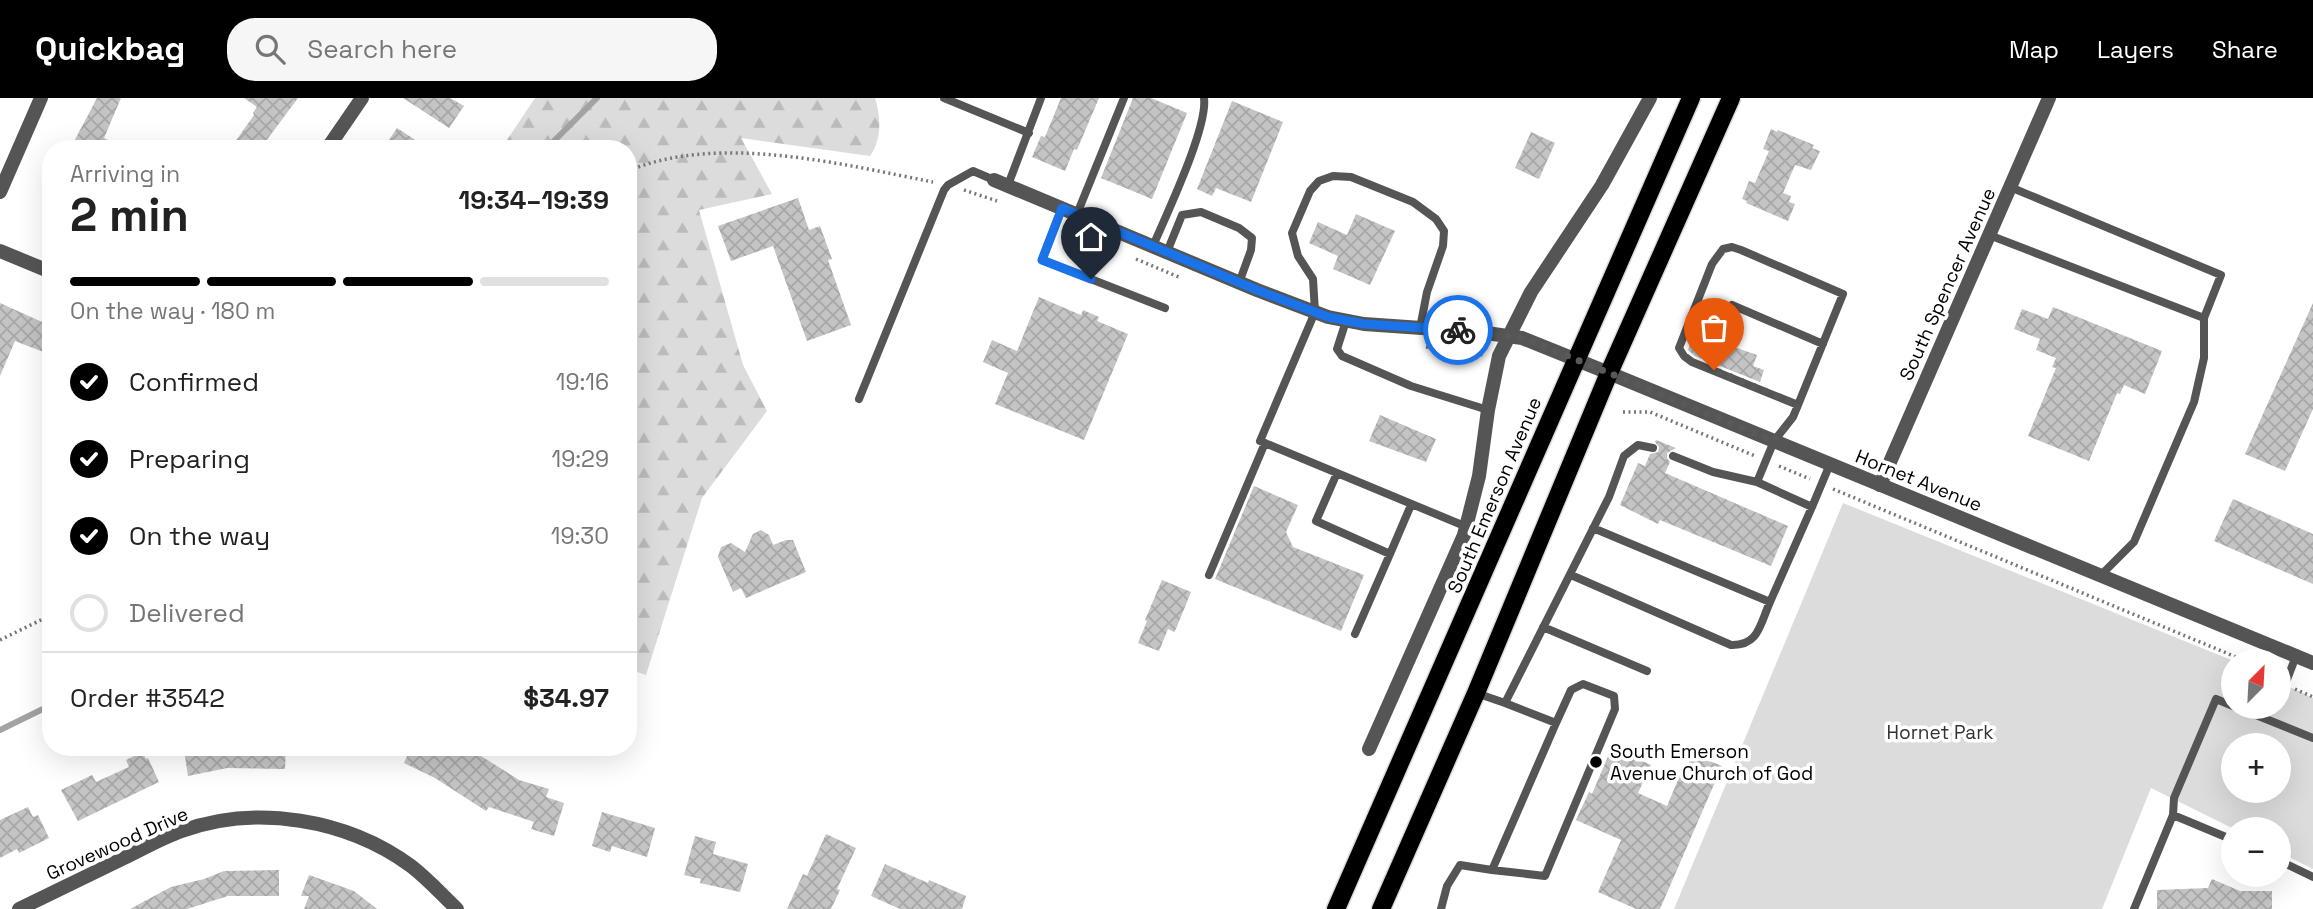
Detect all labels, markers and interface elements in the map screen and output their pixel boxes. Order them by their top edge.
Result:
search box [227,18,717,81]
text: Quickbag [35,28,185,70]
icon: search [251,30,289,68]
text: Search here [307,32,457,66]
text: Map [2009,34,2059,65]
text: Layers [2097,34,2174,65]
text: Share [2212,34,2278,65]
text: Arriving in [70,159,180,189]
text: 19:34–19:39 [458,183,609,217]
street label: South Spencer Avenue [1894,184,2001,385]
text: 2 min [70,186,189,244]
pin [1061,207,1121,279]
icon: home [1072,218,1110,256]
courier [1423,295,1493,365]
text: On the way · 180 m [70,296,275,326]
pin [1684,298,1744,370]
icon: bag [1695,309,1733,347]
icon: bike [1439,311,1477,349]
icon: check [70,363,108,401]
text: Confirmed [129,365,259,399]
text: 19:16 [556,367,609,397]
street label: South Emerson Avenue [1442,393,1547,597]
icon: check [70,440,108,478]
text: Preparing [129,442,250,476]
text: 19:29 [552,444,609,474]
street label: Hornet Avenue [1852,444,1986,517]
icon: check [70,517,108,555]
text: On the way [129,519,270,553]
text: 19:30 [551,521,609,551]
text: Delivered [129,596,245,630]
north arrow [2221,649,2291,719]
map controls [2221,649,2291,887]
text: Order #3542 [70,681,225,715]
text: $34.97 [523,681,609,715]
park label: Hornet Park [1886,720,1994,745]
button: + [2221,733,2291,803]
place label: South Emerson Avenue Church of God [1610,739,1813,786]
marker: South Emerson Avenue Church of God [1588,754,1604,770]
street label: Grovewood Drive [42,801,192,886]
button: − [2221,817,2291,887]

